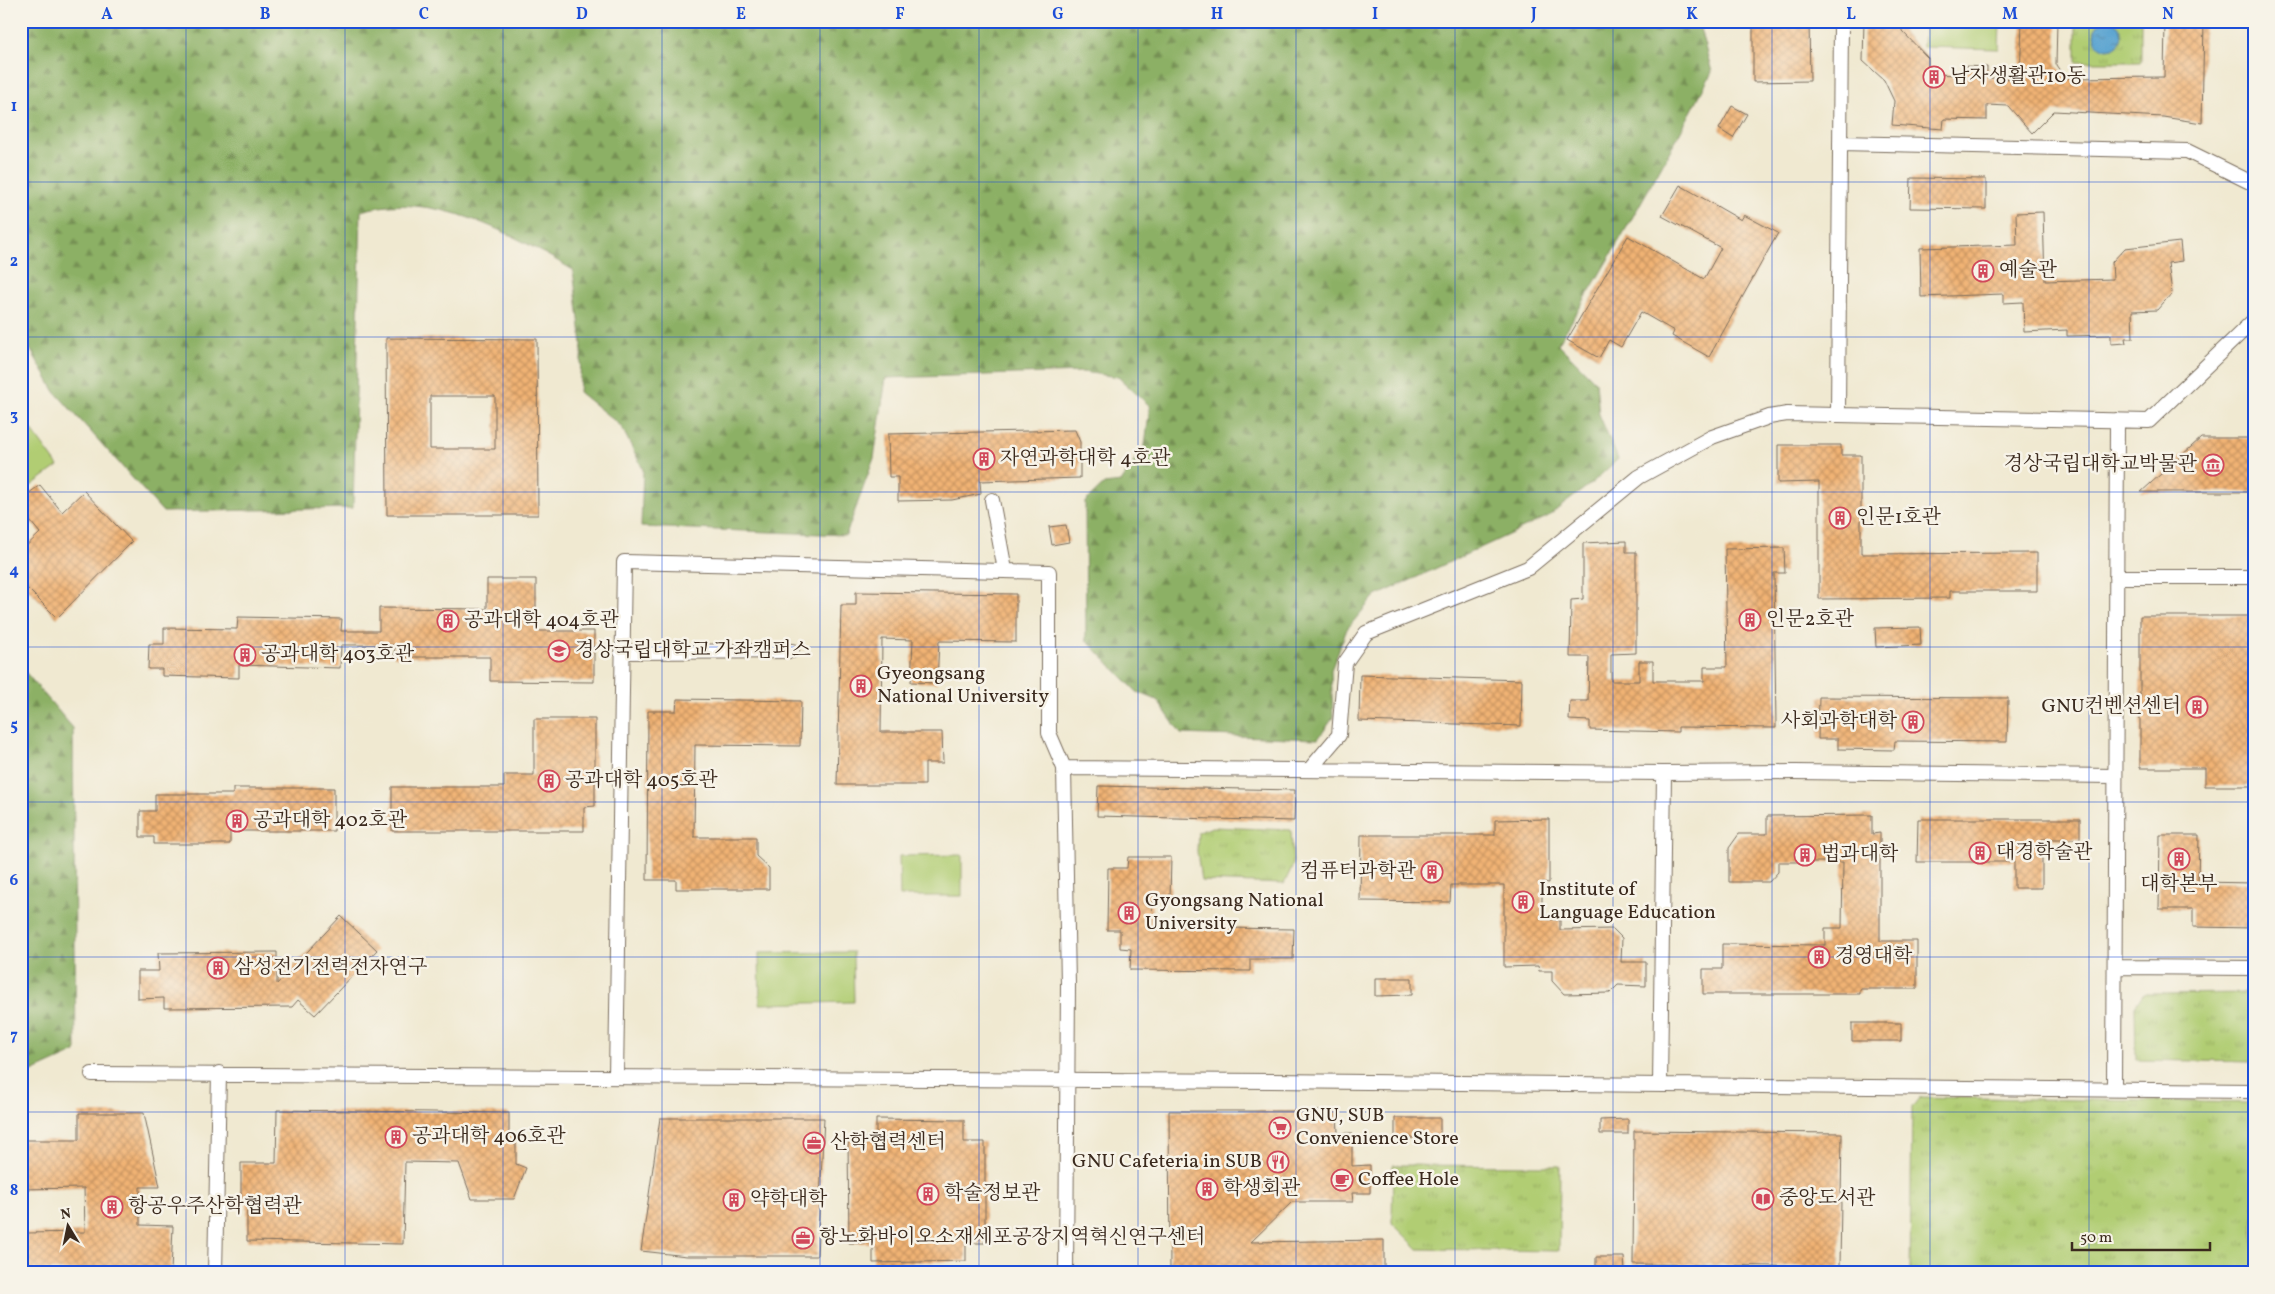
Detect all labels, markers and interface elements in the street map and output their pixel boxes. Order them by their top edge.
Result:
text: A [101,4,113,26]
text: B [260,4,271,26]
text: C [419,4,429,26]
text: D [576,4,588,26]
text: E [736,4,746,26]
text: F [895,4,905,26]
text: G [1052,4,1064,26]
text: H [1211,4,1223,26]
text: I [1372,4,1378,26]
text: J [1530,4,1537,26]
text: K [1686,4,1698,26]
text: L [1846,4,1856,26]
text: M [2002,4,2018,26]
text: N [2162,4,2174,26]
place label: 남자생활관10동 [1950,63,2086,91]
building icon: 남자생활관10동 [1922,65,1946,89]
text: 1 [11,96,17,118]
text: 2 [10,251,18,273]
place label: 예술관 [1999,257,2058,285]
building icon: 예술관 [1971,259,1995,283]
text: 3 [10,405,18,427]
place label: 자연과학대학 4호관 [1000,445,1171,473]
building icon: 자연과학대학 4호관 [972,447,996,471]
place label: 경상국립대학교박물관 [2004,451,2198,479]
museum icon: 경상국립대학교박물관 [2201,453,2225,477]
place label: 인문1호관 [1856,504,1942,532]
building icon: 인문1호관 [1828,506,1852,530]
text: 4 [9,560,19,582]
place label: 인문2호관 [1766,606,1855,634]
place label: 공과대학 404호관 [464,607,620,635]
building icon: 인문2호관 [1738,608,1762,632]
building icon: 공과대학 404호관 [436,609,460,633]
place label: 경상국립대학교 가좌캠퍼스 [575,637,811,665]
school or university icon: 경상국립대학교 가좌캠퍼스 [547,639,571,663]
place label: 공과대학 403호관 [261,641,415,669]
building icon: 공과대학 403호관 [233,643,257,667]
place label: Gyeongsang National University [877,660,1049,711]
building icon: Gyeongsang National University [849,674,873,698]
place label: GNU컨벤션센터 [2041,693,2181,721]
building icon: GNU컨벤션센터 [2185,695,2209,719]
place label: 사회과학대학 [1781,708,1898,736]
building icon: 사회과학대학 [1901,710,1925,734]
text: 5 [10,715,18,737]
place label: 공과대학 405호관 [565,767,719,795]
building icon: 공과대학 405호관 [537,769,561,793]
place label: 공과대학 402호관 [253,807,408,835]
building icon: 공과대학 402호관 [225,809,249,833]
place label: 대경학술관 [1996,839,2093,867]
place label: 법과대학 [1821,841,1899,869]
building icon: 대경학술관 [1968,841,1992,865]
building icon: 법과대학 [1793,843,1817,867]
building icon: 대학본부 [2167,847,2191,871]
place label: 컴퓨터과학관 [1300,858,1417,886]
building icon: 컴퓨터과학관 [1420,860,1444,884]
text: 6 [10,870,19,892]
place label: 대학본부 [2140,871,2218,899]
place label: Institute of Language Education [1539,876,1716,927]
place label: Gyongsang National University [1145,887,1324,938]
building icon: Institute of Language Education [1511,890,1535,914]
building icon: Gyongsang National University [1117,901,1141,925]
place label: 경영대학 [1835,943,1913,971]
building icon: 경영대학 [1807,945,1831,969]
place label: 삼성전기전력전자연구 [234,954,427,982]
building icon: 삼성전기전력전자연구 [206,956,230,980]
text: 7 [10,1025,18,1047]
place label: GNU, SUB Convenience Store [1296,1102,1459,1153]
supermarket icon: GNU, SUB Convenience Store [1268,1116,1292,1140]
place label: 공과대학 406호관 [412,1123,567,1151]
building icon: 공과대학 406호관 [384,1125,408,1149]
place label: 산학협력센터 [830,1129,946,1157]
office icon: 산학협력센터 [802,1131,826,1155]
place label: GNU Cafeteria in SUB [1072,1148,1262,1176]
restaurant icon: GNU Cafeteria in SUB [1266,1150,1290,1174]
place label: Coffee Hole [1358,1166,1459,1194]
cafe icon: Coffee Hole [1330,1168,1354,1192]
place label: 학생회관 [1223,1175,1301,1203]
building icon: 학생회관 [1195,1177,1219,1201]
text: 8 [10,1180,18,1202]
place label: 학술정보관 [944,1180,1041,1208]
building icon: 학술정보관 [916,1182,940,1206]
place label: 중앙도서관 [1779,1185,1876,1213]
place label: 약학대학 [750,1186,828,1214]
library icon: 중앙도서관 [1751,1187,1775,1211]
building icon: 약학대학 [722,1188,746,1212]
place label: 항공우주산학협력관 [128,1193,303,1221]
building icon: 항공우주산학협력관 [100,1195,124,1219]
north arrow [42,1202,92,1252]
text: N [59,1204,73,1225]
scale bar [2072,1219,2210,1251]
place label: 항노화바이오소재세포공장지역혁신연구센터 [819,1224,1205,1252]
office icon: 항노화바이오소재세포공장지역혁신연구센터 [791,1226,815,1250]
text: 50 m [2080,1228,2112,1249]

